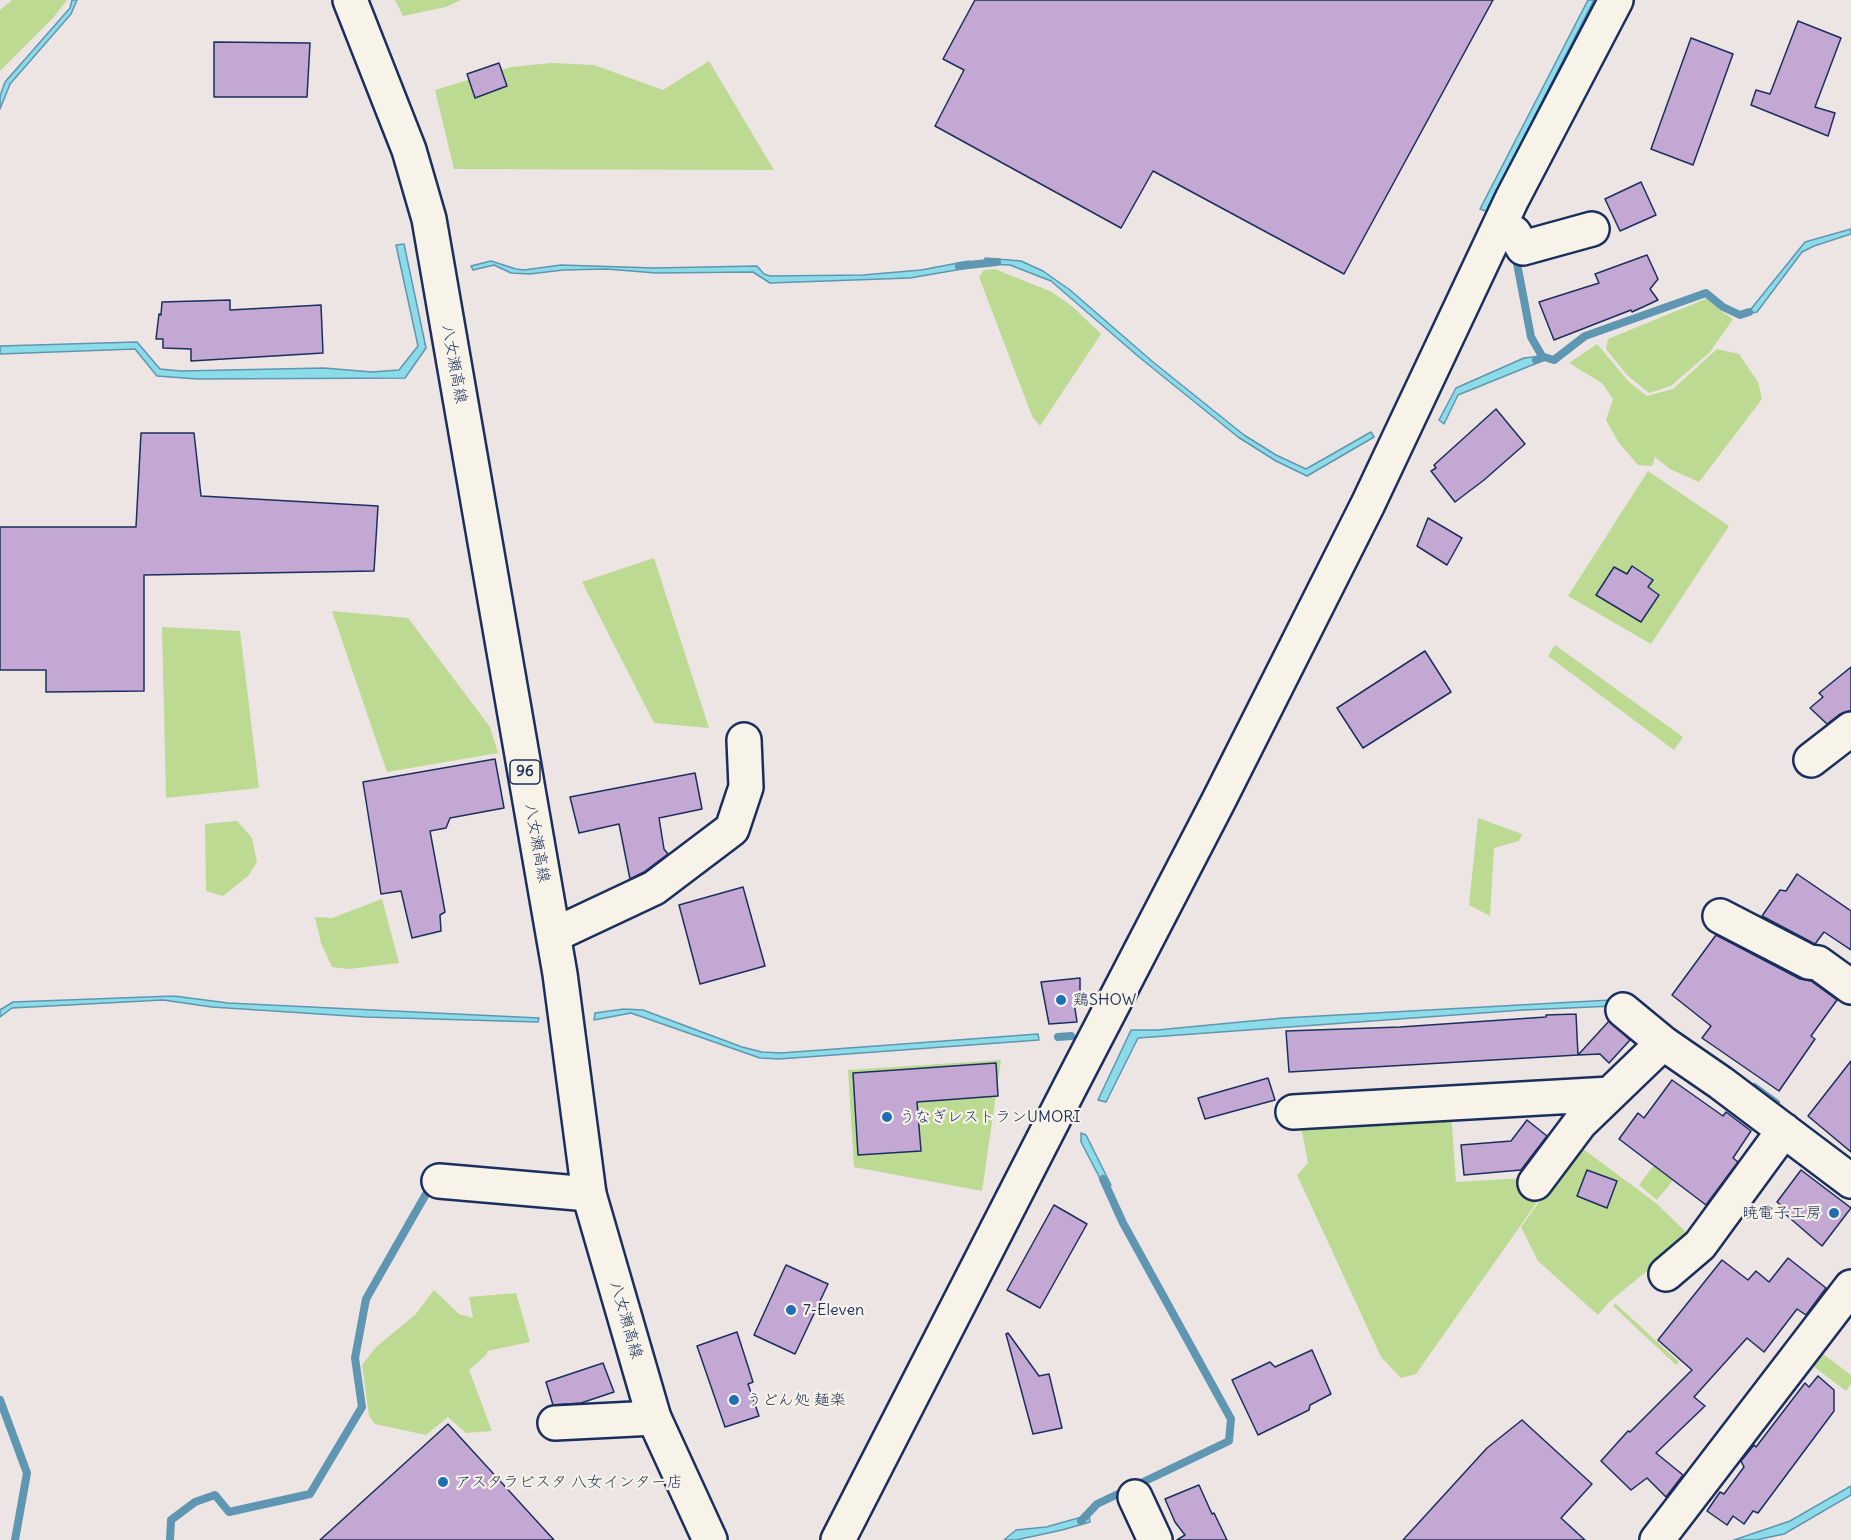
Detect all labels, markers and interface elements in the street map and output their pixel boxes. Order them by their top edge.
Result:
street label: 八女瀬高線 [438,323,470,405]
road number: 96 [510,760,540,784]
street label: 八女瀬高線 [521,802,553,884]
place label: 鶏SHOW [1073,990,1136,1010]
marker: 鶏SHOW [1054,993,1068,1007]
place label: うなぎレストランUMORI [899,1107,1080,1127]
marker: うなぎレストランUMORI [880,1110,894,1124]
place label: 暁電子工房 [1742,1203,1822,1223]
marker: 暁電子工房 [1827,1206,1841,1220]
street label: 八女瀬高線 [606,1279,646,1361]
place label: 7-Eleven [803,1300,864,1320]
marker: 7-Eleven [784,1303,798,1317]
place label: うどん処 麺楽 [746,1390,846,1410]
marker: うどん処 麺楽 [727,1393,741,1407]
place label: アスタラビスタ 八女インター店 [455,1472,683,1492]
marker: アスタラビスタ 八女インター店 [436,1475,450,1489]

